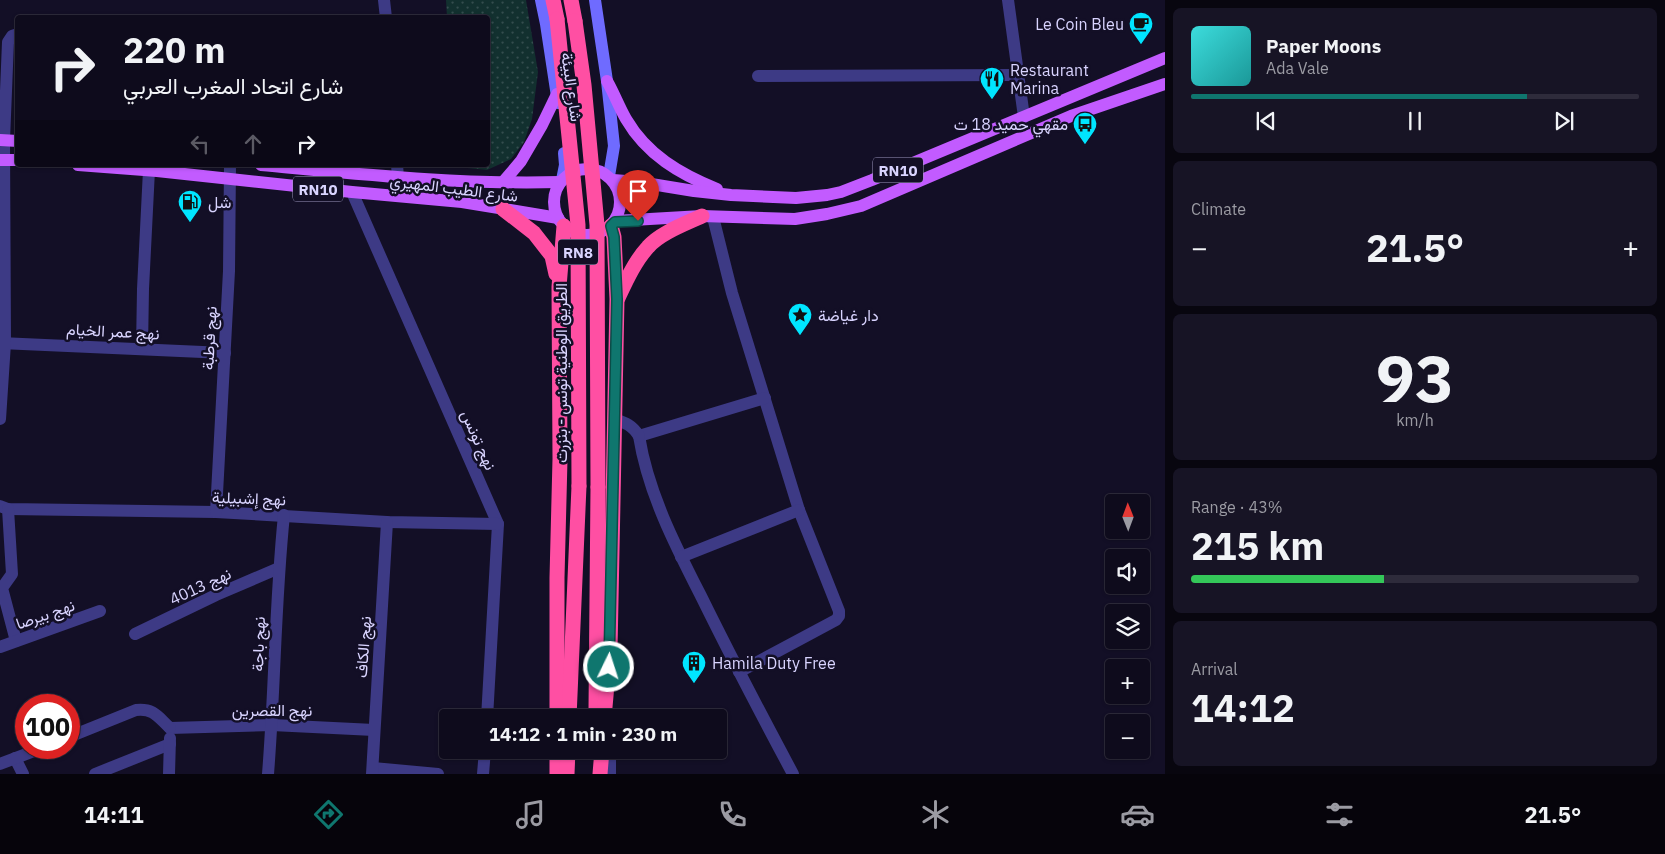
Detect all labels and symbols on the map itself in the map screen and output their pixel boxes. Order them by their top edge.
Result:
cafe icon: Le Coin Bleu [1128,11,1154,45]
place label: Le Coin Bleu [1035,14,1124,34]
street label: شارع البيئة [555,51,587,123]
place label: Restaurant Marina [1010,60,1089,98]
restaurant icon: Restaurant Marina [979,66,1005,100]
bus stop icon: مقهي حميد 18 ت [1072,111,1098,145]
place label: مقهي حميد 18 ت [954,114,1068,138]
road number: RN10 [873,158,923,182]
street label: شارع الطيب المهيري [388,170,519,210]
pin [617,170,659,221]
road number: RN10 [293,176,343,202]
fuel station icon: شل [177,189,203,223]
place label: شل [208,192,231,213]
road number: RN8 [558,240,598,264]
street label: الطريق الوطنية تونس - بنزرت [551,283,572,463]
place icon: دار غياضة [787,302,813,336]
place label: دار غياضة [818,305,879,326]
street label: نهج قرطبة [197,306,223,370]
street label: نهج عمر الخيام [66,319,160,345]
street label: نهج تونس [455,407,501,474]
street label: نهج إشبيلية [212,487,286,511]
north arrow [1105,494,1150,539]
street label: نهج 4013 [166,563,235,611]
street label: نهج بيرصا [13,595,78,635]
street label: نهج الكاف [351,615,377,679]
street label: نهج باجة [247,616,271,672]
position arrow [582,640,634,692]
building icon: Hamila Duty Free [681,650,707,684]
place label: Hamila Duty Free [712,653,836,673]
speed limit sign: 100 [15,694,80,759]
street label: نهج القصرين [232,700,312,722]

